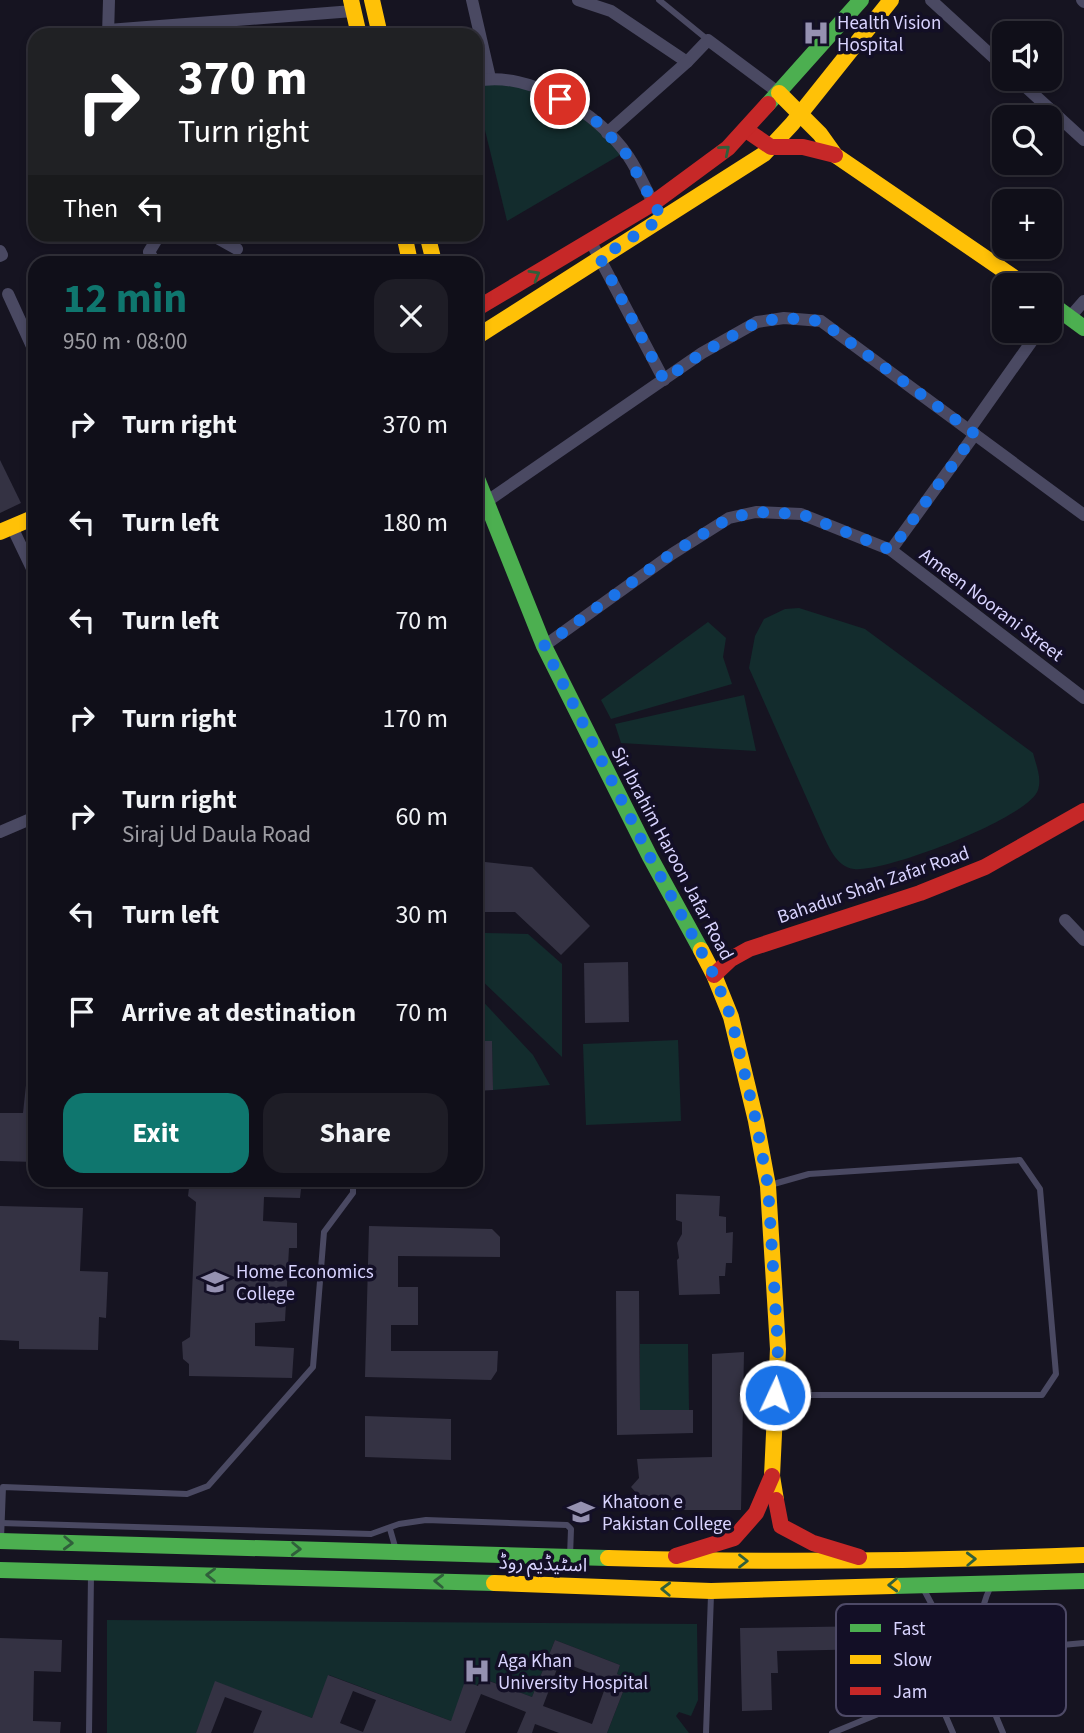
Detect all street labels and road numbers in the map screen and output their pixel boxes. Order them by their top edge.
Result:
street label: Ameen Noorani Street [913,542,1069,669]
street label: Sir Ibrahim Haroon Jafar Road [604,742,740,965]
street label: Bahadur Shah Zafar Road [774,840,973,931]
street label: اسٹیڈیم روڈ [498,1549,588,1580]

